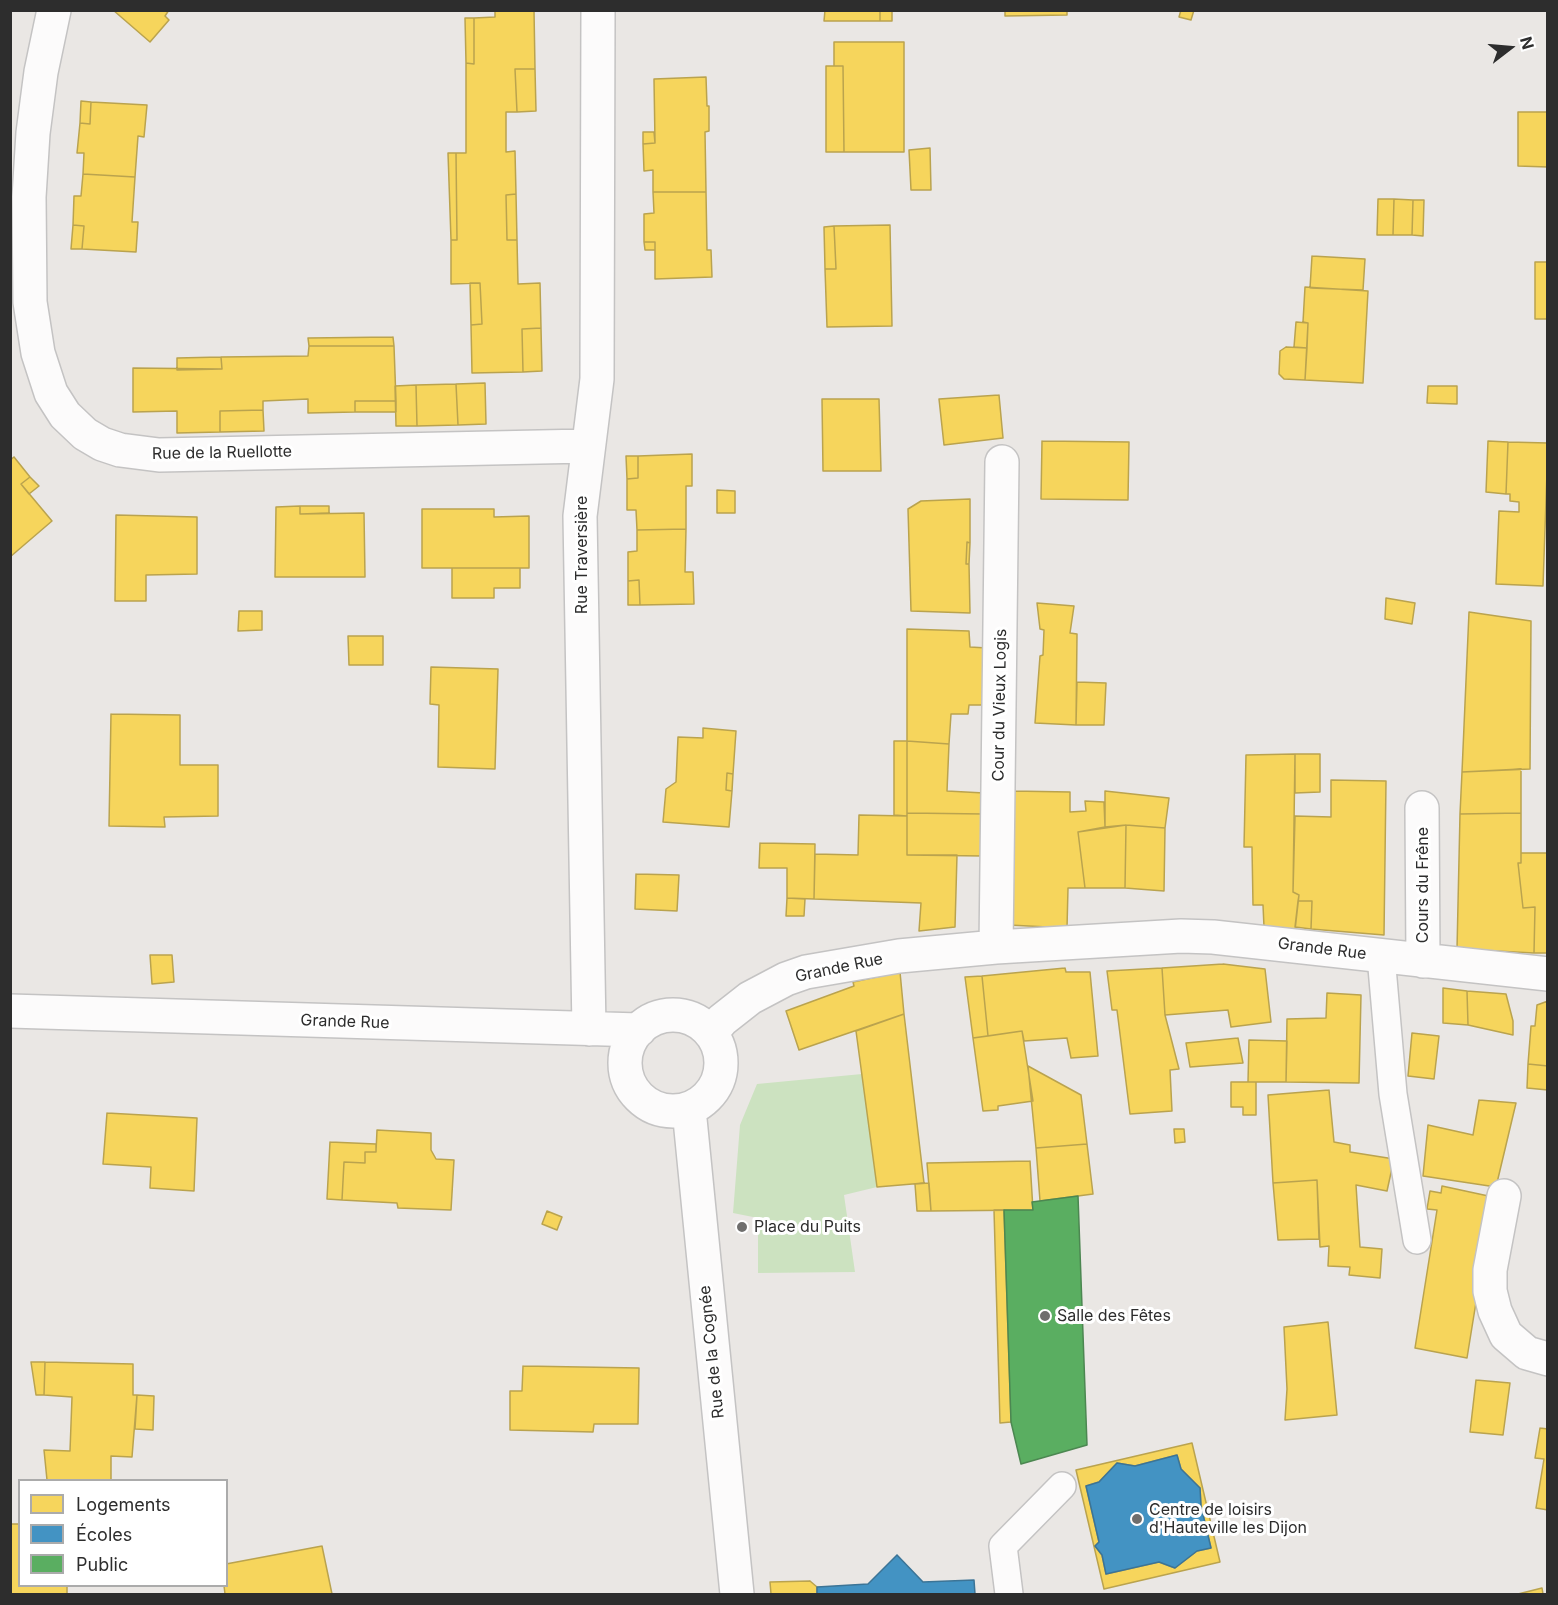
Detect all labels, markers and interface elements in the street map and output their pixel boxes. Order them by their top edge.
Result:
north arrow [1480,18,1540,78]
text: N [1516,34,1539,52]
street label: Rue de la Ruellotte [152,442,292,464]
street label: Rue Traversière [572,496,592,614]
street label: Cour du Vieux Logis [989,628,1011,782]
street label: Cours du Frêne [1413,827,1433,943]
street label: Grande Rue [1277,934,1367,964]
street label: Grande Rue [793,949,885,987]
street label: Grande Rue [300,1011,390,1033]
place label: Place du Puits [754,1217,861,1237]
marker: Place du Puits [735,1220,749,1234]
street label: Rue de la Cognée [695,1284,729,1420]
place label: Salle des Fêtes [1057,1306,1171,1326]
marker: Salle des Fêtes [1038,1309,1052,1323]
legend [18,1479,228,1587]
text: Logements [76,1494,171,1515]
place label: Centre de loisirs d'Hauteville les Dijon [1149,1500,1307,1538]
marker: Centre de loisirs d'Hauteville les Dijon [1130,1512,1144,1526]
text: Écoles [76,1524,132,1545]
text: Public [76,1554,128,1575]

